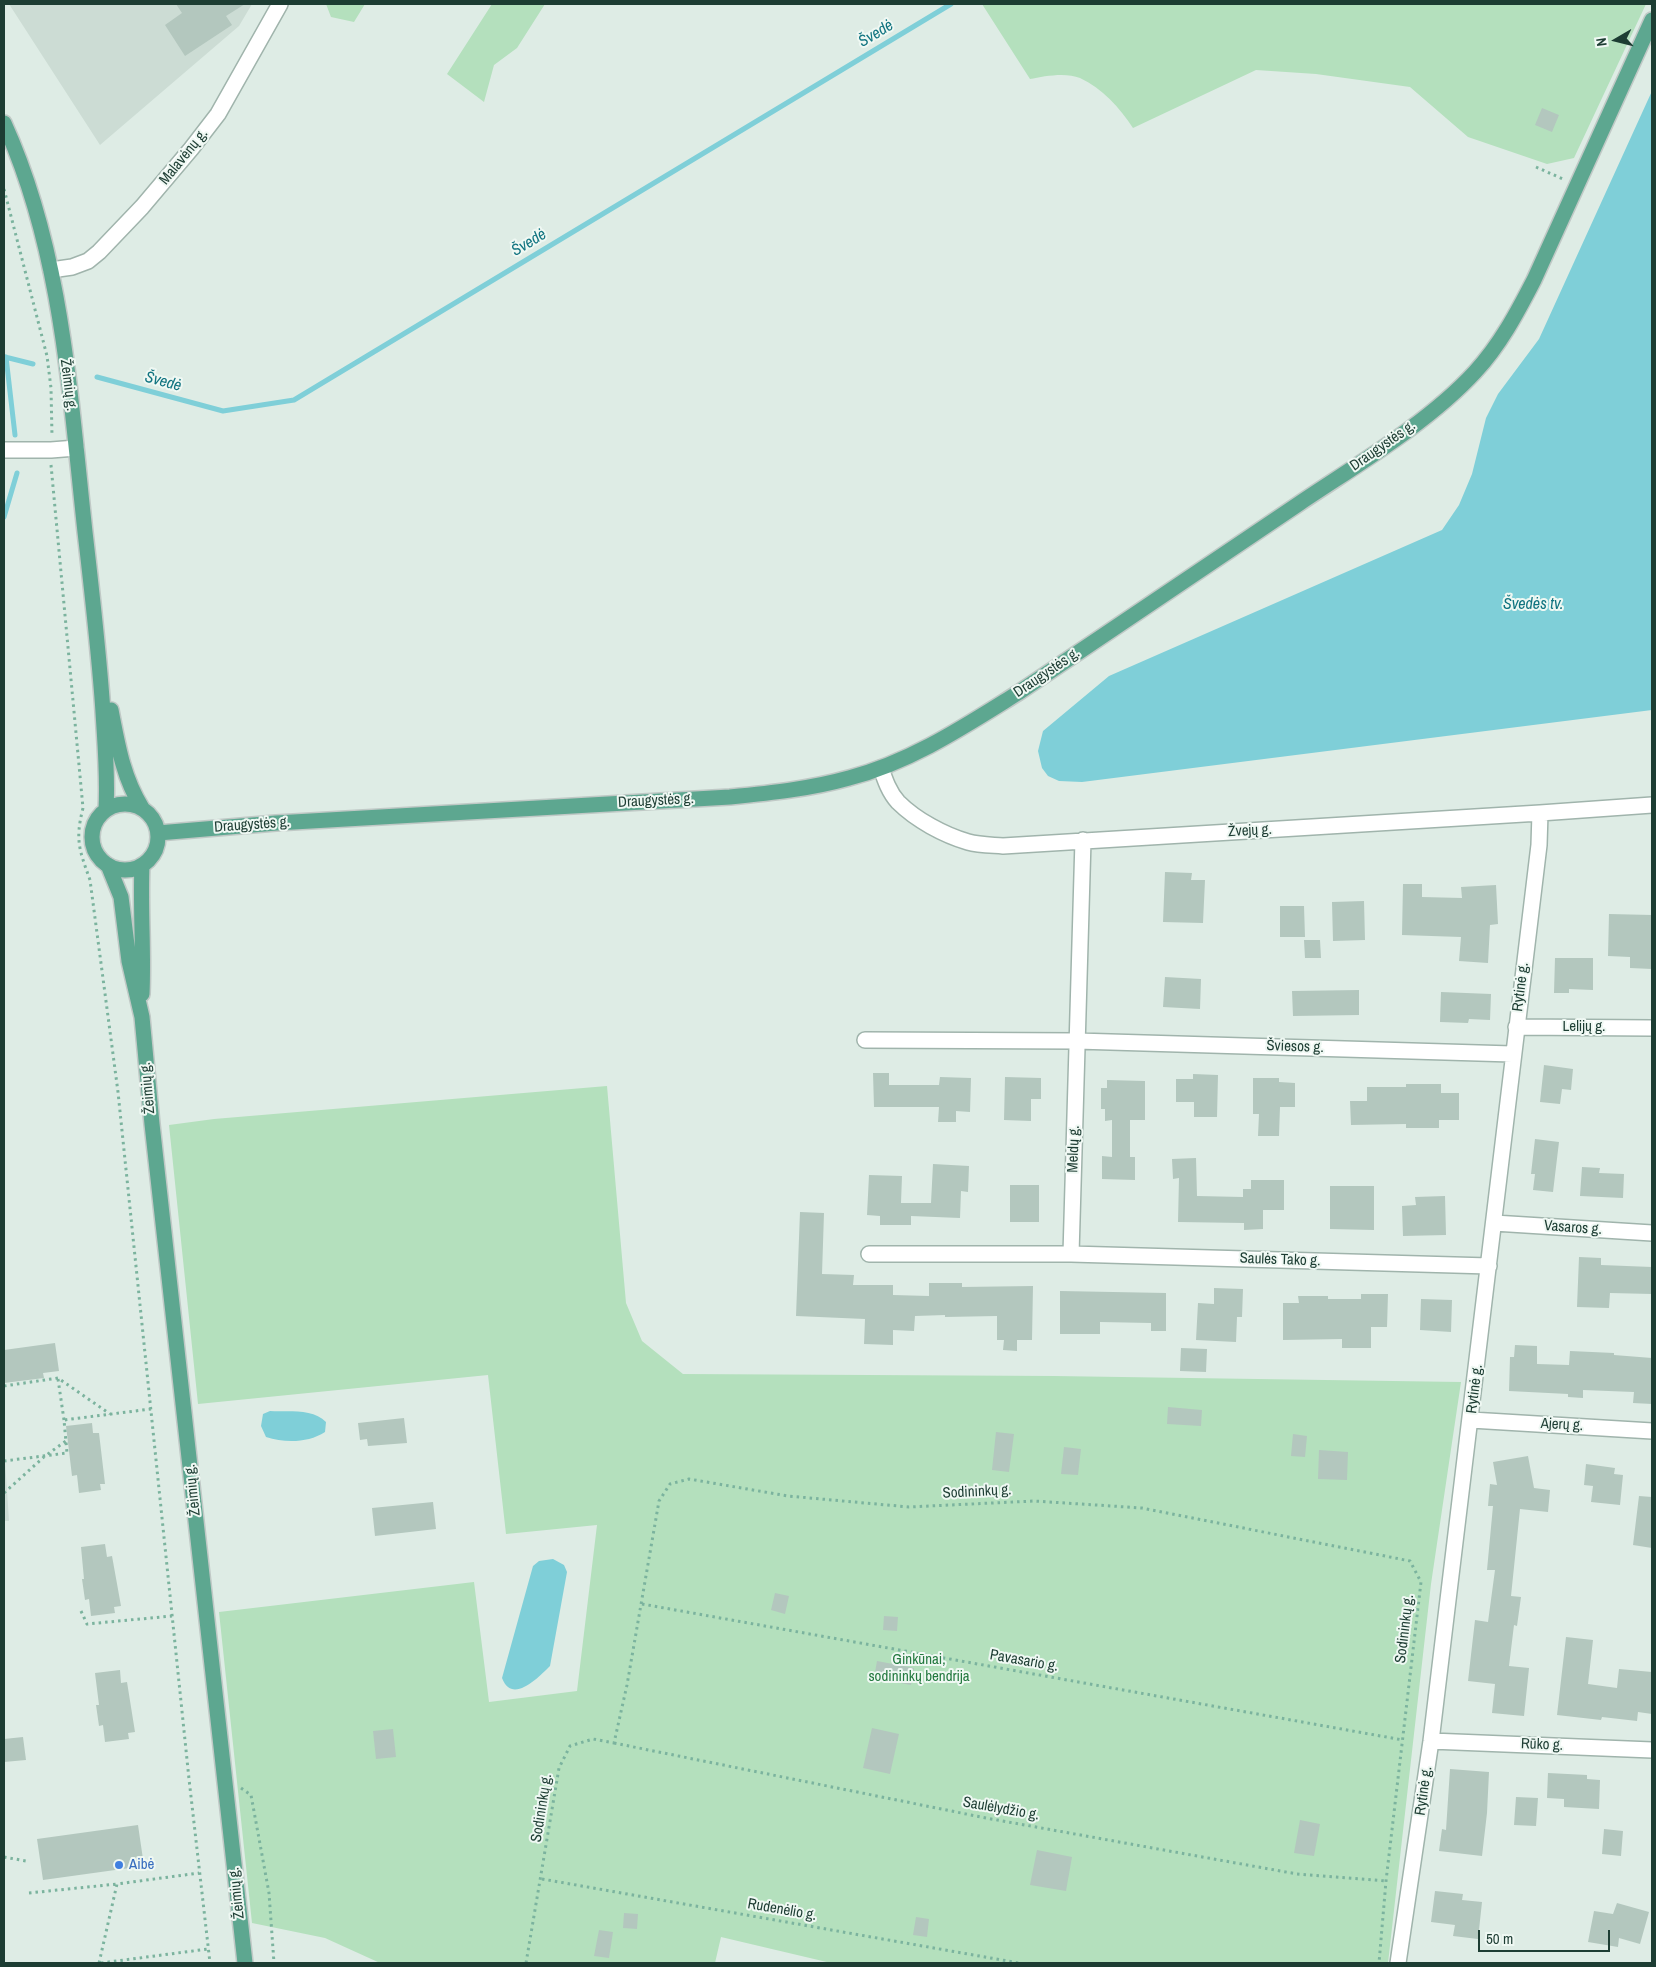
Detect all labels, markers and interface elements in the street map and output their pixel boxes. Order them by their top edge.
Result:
north arrow [1591,15,1641,65]
water label: Švedė [855,16,897,52]
text: N [1592,37,1611,47]
street label: Malavėnų g. [156,125,212,189]
water label: Švedė [508,225,550,261]
street label: Žeimių g. [56,358,80,412]
water label: Švedė [143,368,183,396]
street label: Draugystės g. [1347,417,1419,475]
water label: Švedės tv. [1503,595,1563,615]
street label: Draugystės g. [1011,644,1083,702]
street label: Draugystės g. [618,790,694,812]
street label: Draugystės g. [214,813,290,837]
street label: Žvejų g. [1228,821,1272,841]
street label: Rytinė g. [1509,961,1533,1013]
street label: Lelijų g. [1562,1018,1606,1036]
street label: Šviesos g. [1266,1037,1324,1057]
street label: Žeimių g. [137,1061,159,1115]
street label: Meldų g. [1064,1125,1084,1173]
street label: Vasaros g. [1543,1217,1603,1239]
street label: Saulės Tako g. [1239,1250,1321,1270]
street label: Rytinė g. [1463,1363,1487,1415]
street label: Ajerų g. [1540,1415,1584,1435]
street label: Žeimių g. [181,1463,205,1517]
street label: Sodininkų g. [942,1481,1012,1503]
street label: Sodininkų g. [1392,1594,1418,1664]
street label: Pavasario g. [988,1646,1060,1676]
park label: Ginkūnai, sodininkų bendrija [868,1651,970,1686]
street label: Rūko g. [1521,1735,1563,1755]
street label: Rytinė g. [1412,1765,1436,1817]
street label: Sodininkų g. [528,1772,556,1844]
street label: Saulėlydžio g. [961,1793,1041,1825]
place label: Aibė [129,1856,154,1874]
marker: Aibė [113,1859,125,1871]
street label: Žeimių g. [225,1866,249,1920]
street label: Rudenėlio g. [746,1895,818,1925]
scale bar [1481,1920,1614,1952]
text: 50 m [1486,1928,1513,1949]

